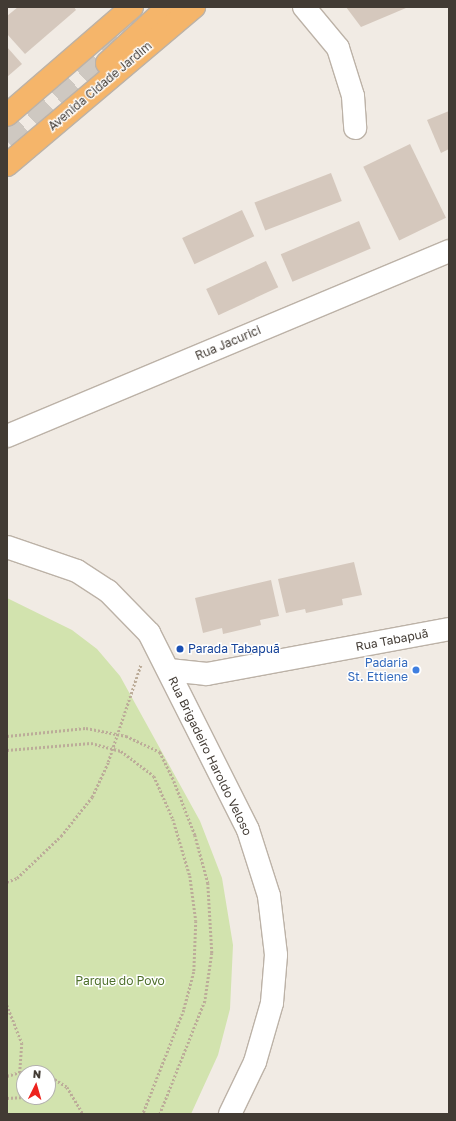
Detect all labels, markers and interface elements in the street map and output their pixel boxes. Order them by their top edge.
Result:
street label: Avenida Cidade Jardim [45,39,155,133]
street label: Rua Jacurici [193,323,263,363]
street label: Rua Tabapuã [354,626,430,654]
place label: Parada Tabapuã [188,642,280,656]
marker: Parada Tabapuã [175,644,185,654]
place label: Padaria St. Ettiene [347,656,408,684]
marker: Padaria St. Ettiene [411,665,421,675]
street label: Rua Brigadeiro Haroldo Veloso [165,674,255,838]
park label: Parque do Povo [75,974,165,988]
north arrow [16,1065,56,1105]
text: N [32,1067,42,1080]

